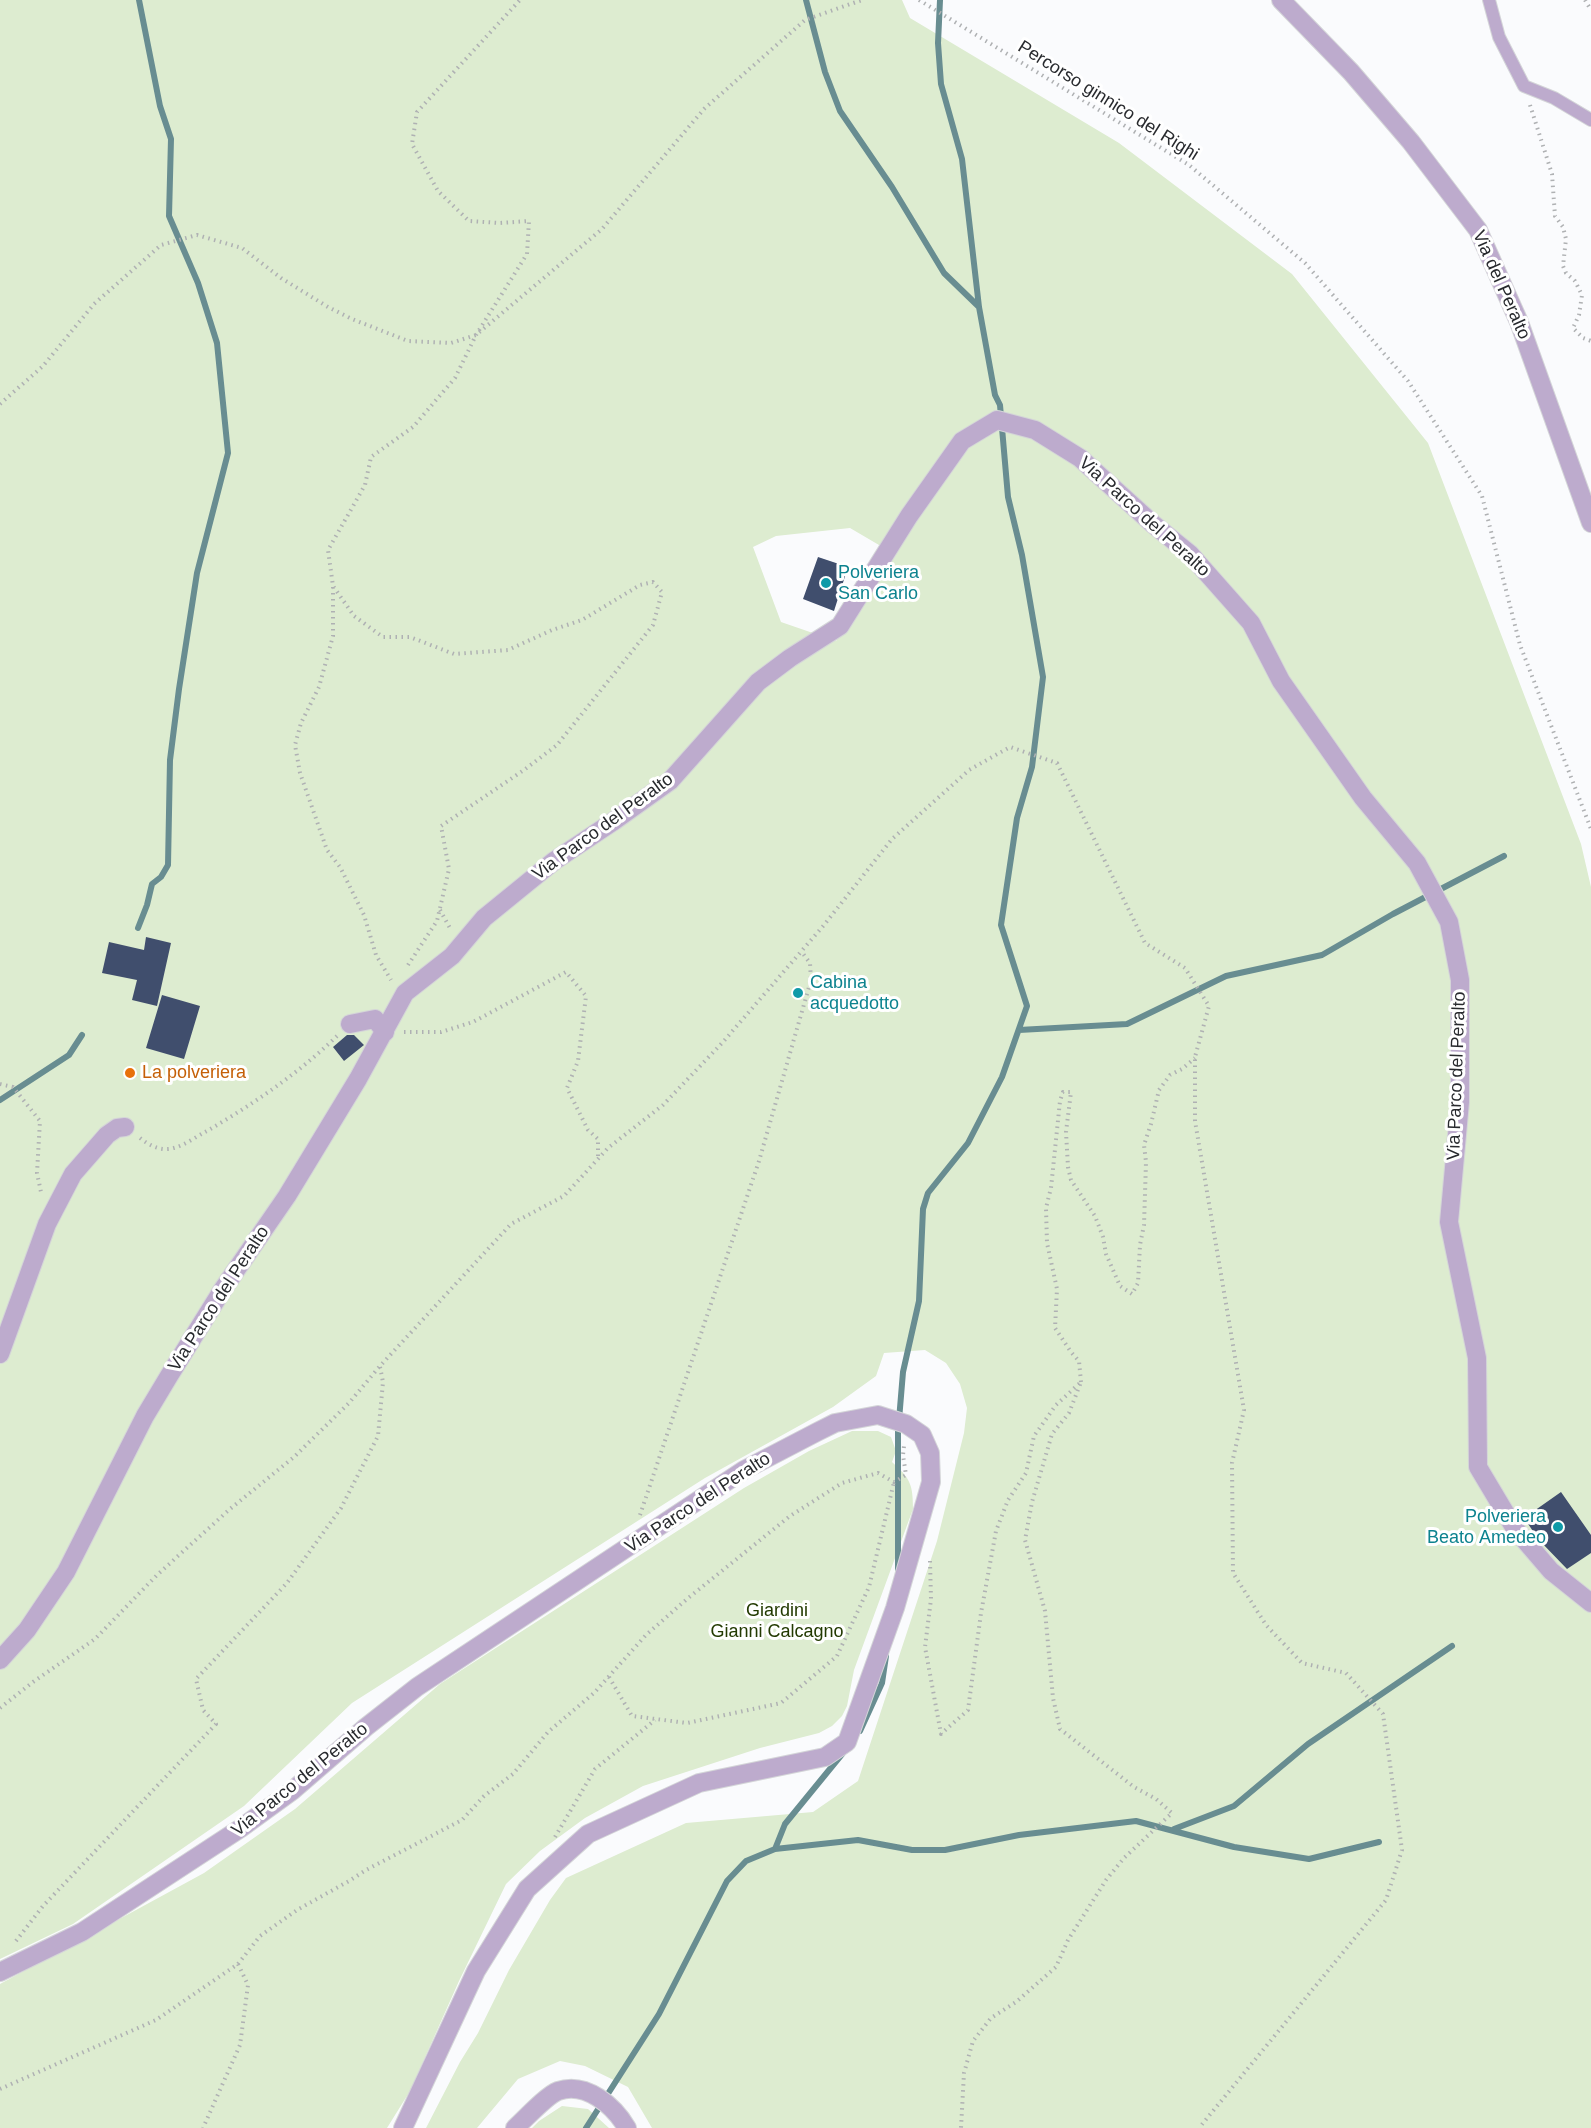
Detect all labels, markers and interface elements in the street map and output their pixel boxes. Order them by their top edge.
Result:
street label: Percorso ginnico del Righi [1014,36,1202,166]
street label: Via del Peralto [1467,227,1535,343]
street label: Via Parco del Peralto [1074,453,1214,581]
place label: Polveriera San Carlo [838,562,919,604]
marker: Polveriera San Carlo [819,576,833,590]
street label: Via Parco del Peralto [528,769,678,885]
place label: Cabina acquedotto [810,972,899,1014]
marker: Cabina acquedotto [791,986,805,1000]
street label: Via Parco del Peralto [1443,991,1471,1161]
place label: La polveriera [142,1062,246,1084]
marker: La polveriera [123,1066,137,1080]
street label: Via Parco del Peralto [164,1222,274,1376]
street label: Via Parco del Peralto [621,1448,775,1558]
place label: Polveriera Beato Amedeo [1427,1506,1546,1549]
marker: Polveriera Beato Amedeo [1551,1520,1565,1534]
park label: Giardini Gianni Calcagno [710,1600,844,1642]
street label: Via Parco del Peralto [228,1719,372,1841]

